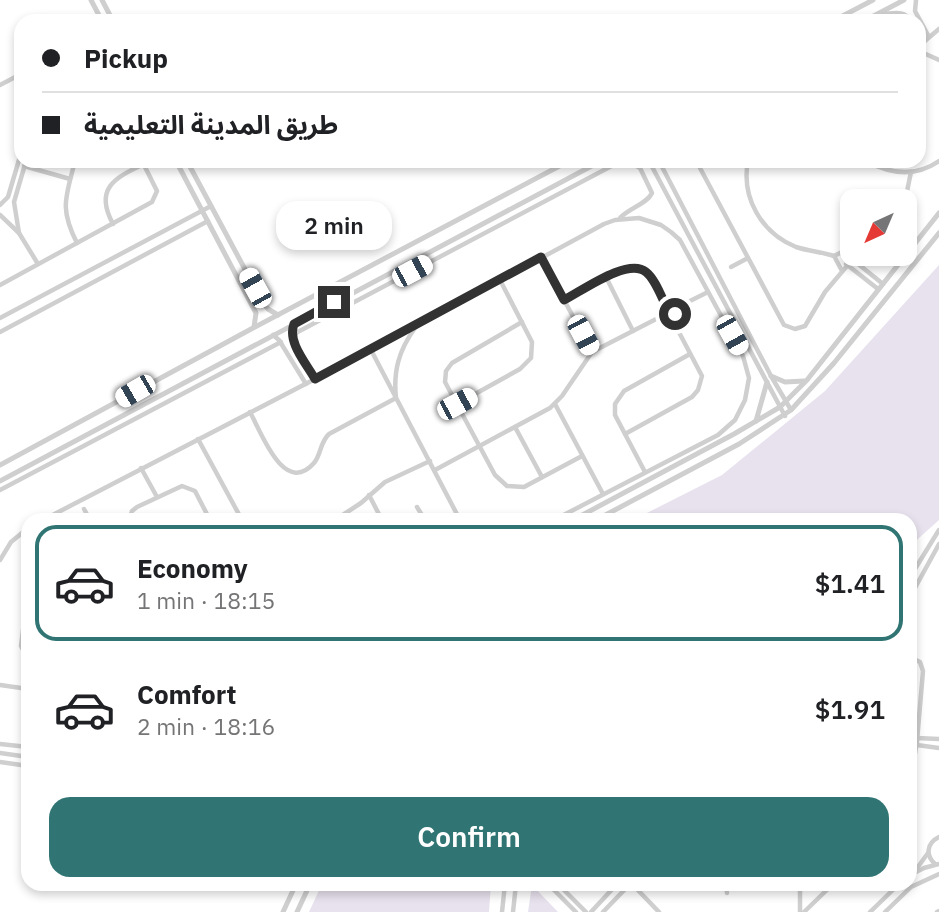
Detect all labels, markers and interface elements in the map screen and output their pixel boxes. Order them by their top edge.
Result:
text: Pickup [84,41,168,75]
text: طريق المدينة التعليمية [84,107,338,141]
north arrow [840,189,917,266]
map controls [840,189,917,266]
callout: 2 min [276,201,392,250]
text: 2 min [304,210,364,240]
car [389,252,436,290]
car [236,265,275,311]
route end [318,286,350,318]
route start [659,298,691,330]
car [564,312,603,358]
car [713,312,752,358]
car [112,371,159,411]
car [434,385,481,423]
text: Economy [137,551,248,585]
icon: car [53,552,116,615]
text: $1.41 [815,566,885,600]
text: 1 min · 18:15 [137,585,275,615]
text: Comfort [137,677,236,711]
icon: car [53,678,116,741]
text: $1.91 [815,692,885,726]
text: 2 min · 18:16 [137,711,275,741]
button: Confirm [49,797,889,877]

